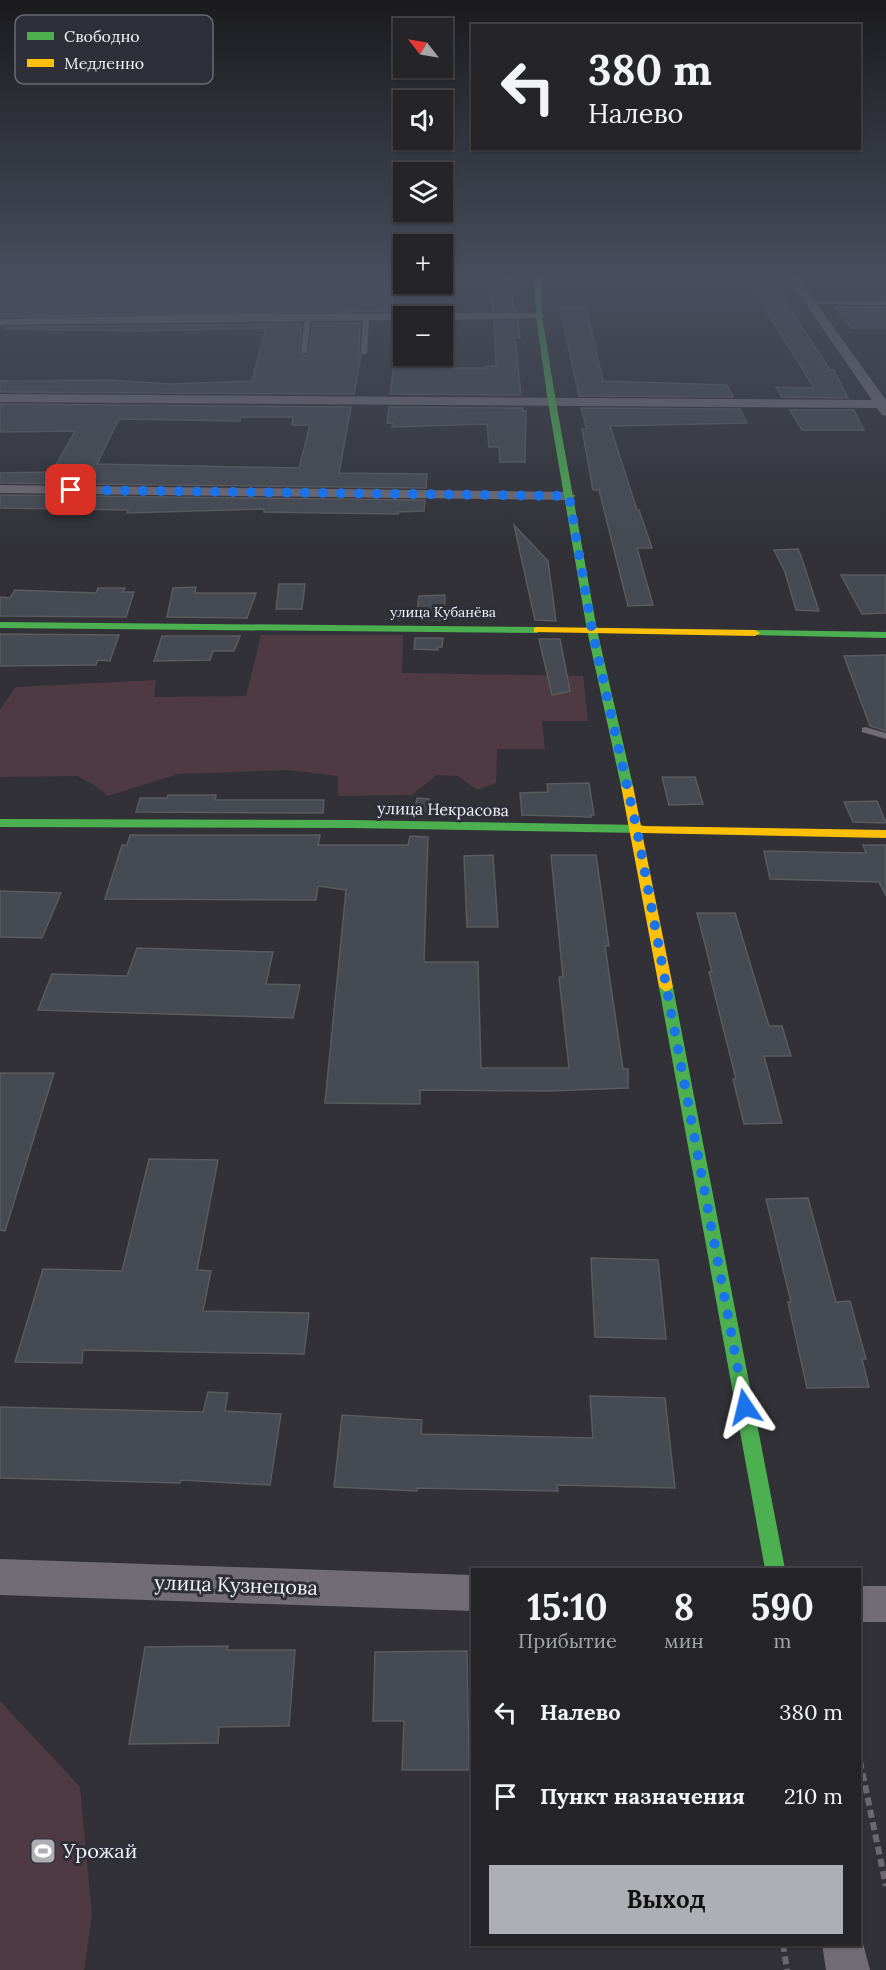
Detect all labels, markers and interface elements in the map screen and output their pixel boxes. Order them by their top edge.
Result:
legend [15,15,213,84]
north arrow [393,18,453,78]
map controls [393,18,453,366]
text: Свободно [64,26,140,46]
text: 380 m [588,43,712,97]
icon: left [489,48,567,126]
text: Медленно [64,53,144,73]
button: sound [393,90,453,150]
text: Налево [588,96,683,130]
button: layers [393,162,453,222]
button: + [393,234,453,294]
button: − [393,306,453,366]
pin [45,464,96,515]
icon: arrive [54,473,87,506]
street label: улица Кубанёва [390,603,496,621]
street label: улица Некрасова [377,798,509,820]
position arrow [713,1375,777,1439]
street label: улица Кузнецова [154,1569,318,1600]
text: 15:10 [527,1584,608,1630]
text: 8 [674,1584,694,1630]
text: 590 [751,1584,814,1630]
text: Прибытие [518,1628,617,1653]
text: мин [664,1628,704,1653]
text: m [773,1628,791,1653]
icon: left [489,1696,522,1729]
text: Налево [540,1698,621,1726]
text: 380 m [779,1698,843,1726]
icon: arrive [489,1780,522,1813]
text: Пункт назначения [540,1782,745,1810]
text: 210 m [784,1782,843,1810]
sports icon: Урожай [28,1836,58,1866]
place label: Урожай [62,1838,137,1863]
button: Выход [489,1865,843,1934]

